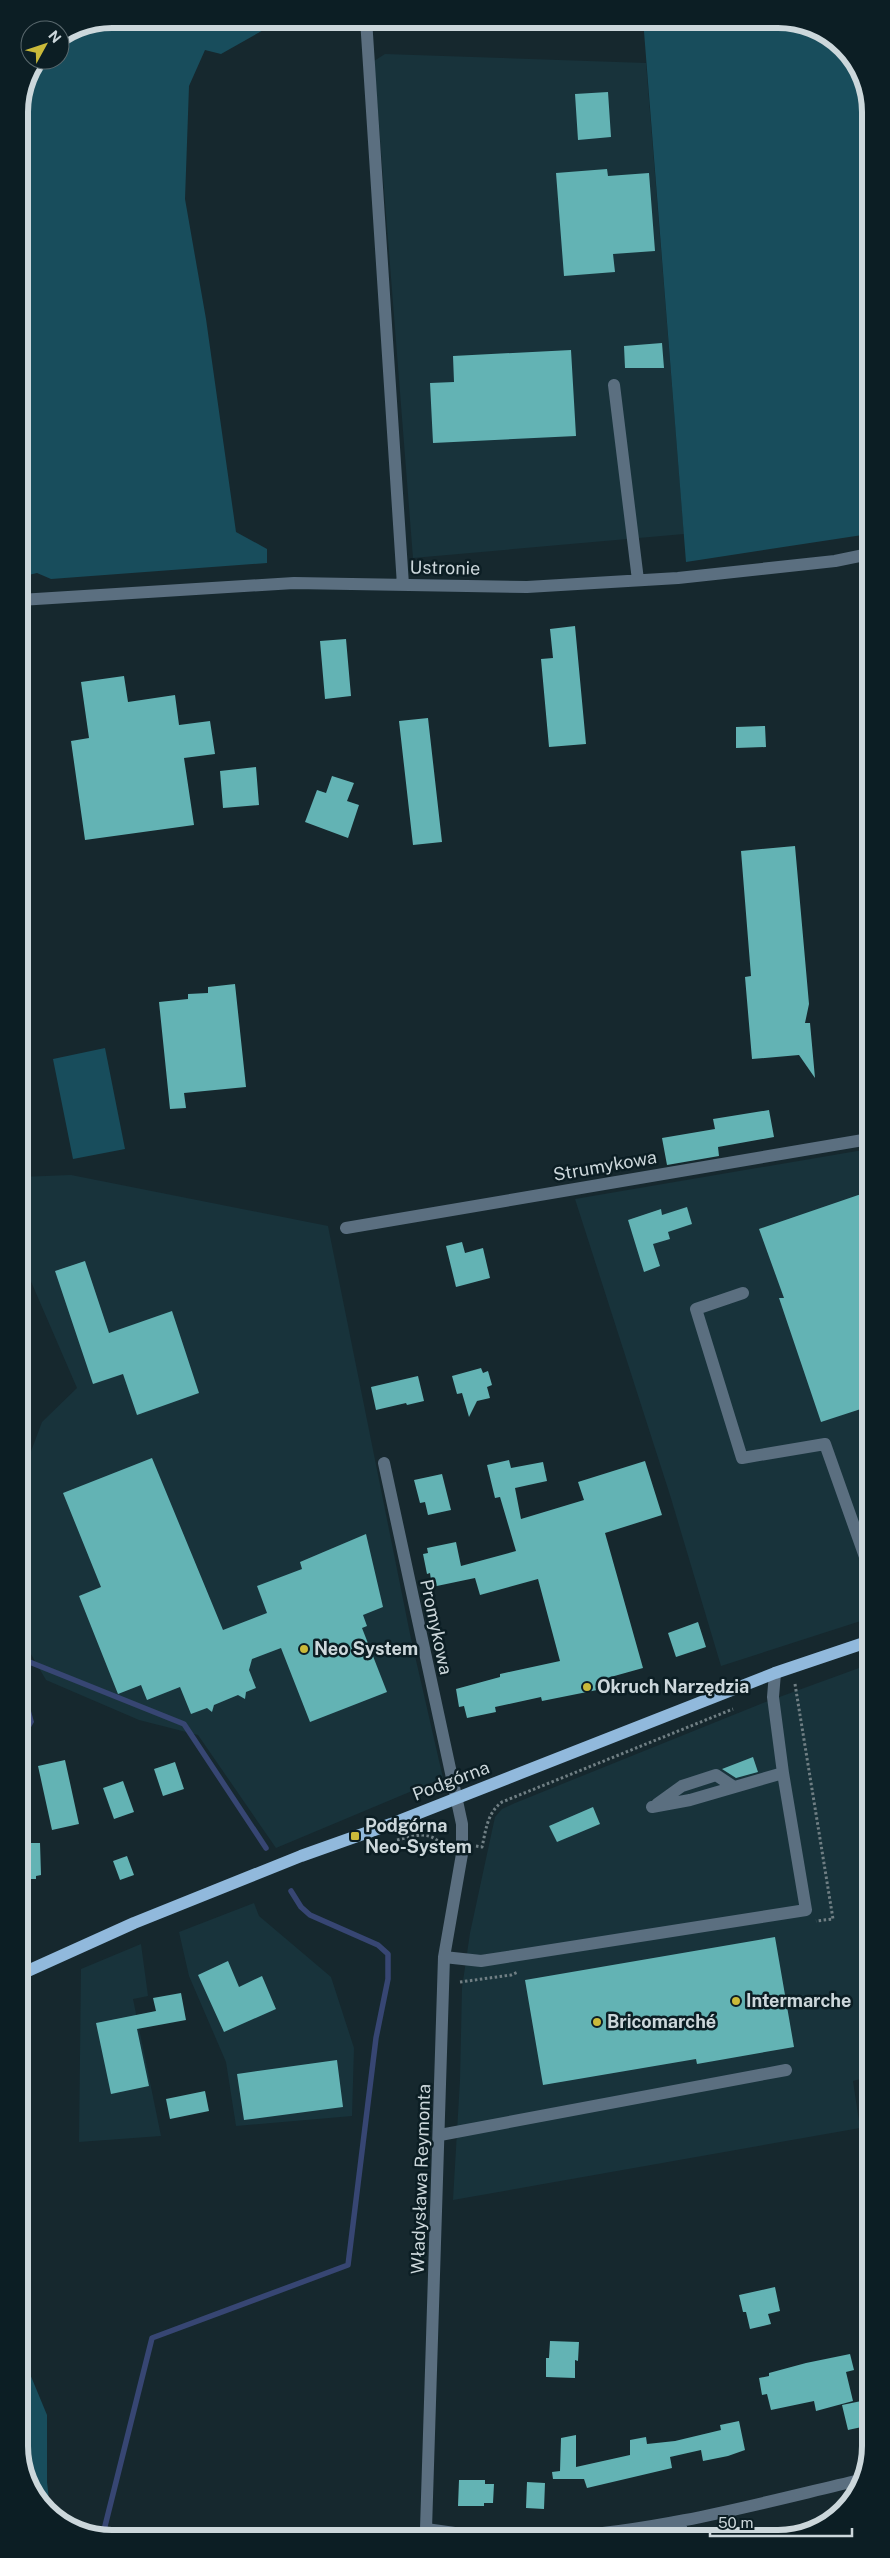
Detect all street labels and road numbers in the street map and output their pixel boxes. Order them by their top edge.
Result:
street label: Ustronie [410,556,480,579]
street label: Strumykowa [552,1146,658,1185]
street label: Promykowa [416,1577,457,1676]
street label: Podgórna [409,1756,492,1805]
street label: Władysława Reymonta [407,2083,434,2275]

